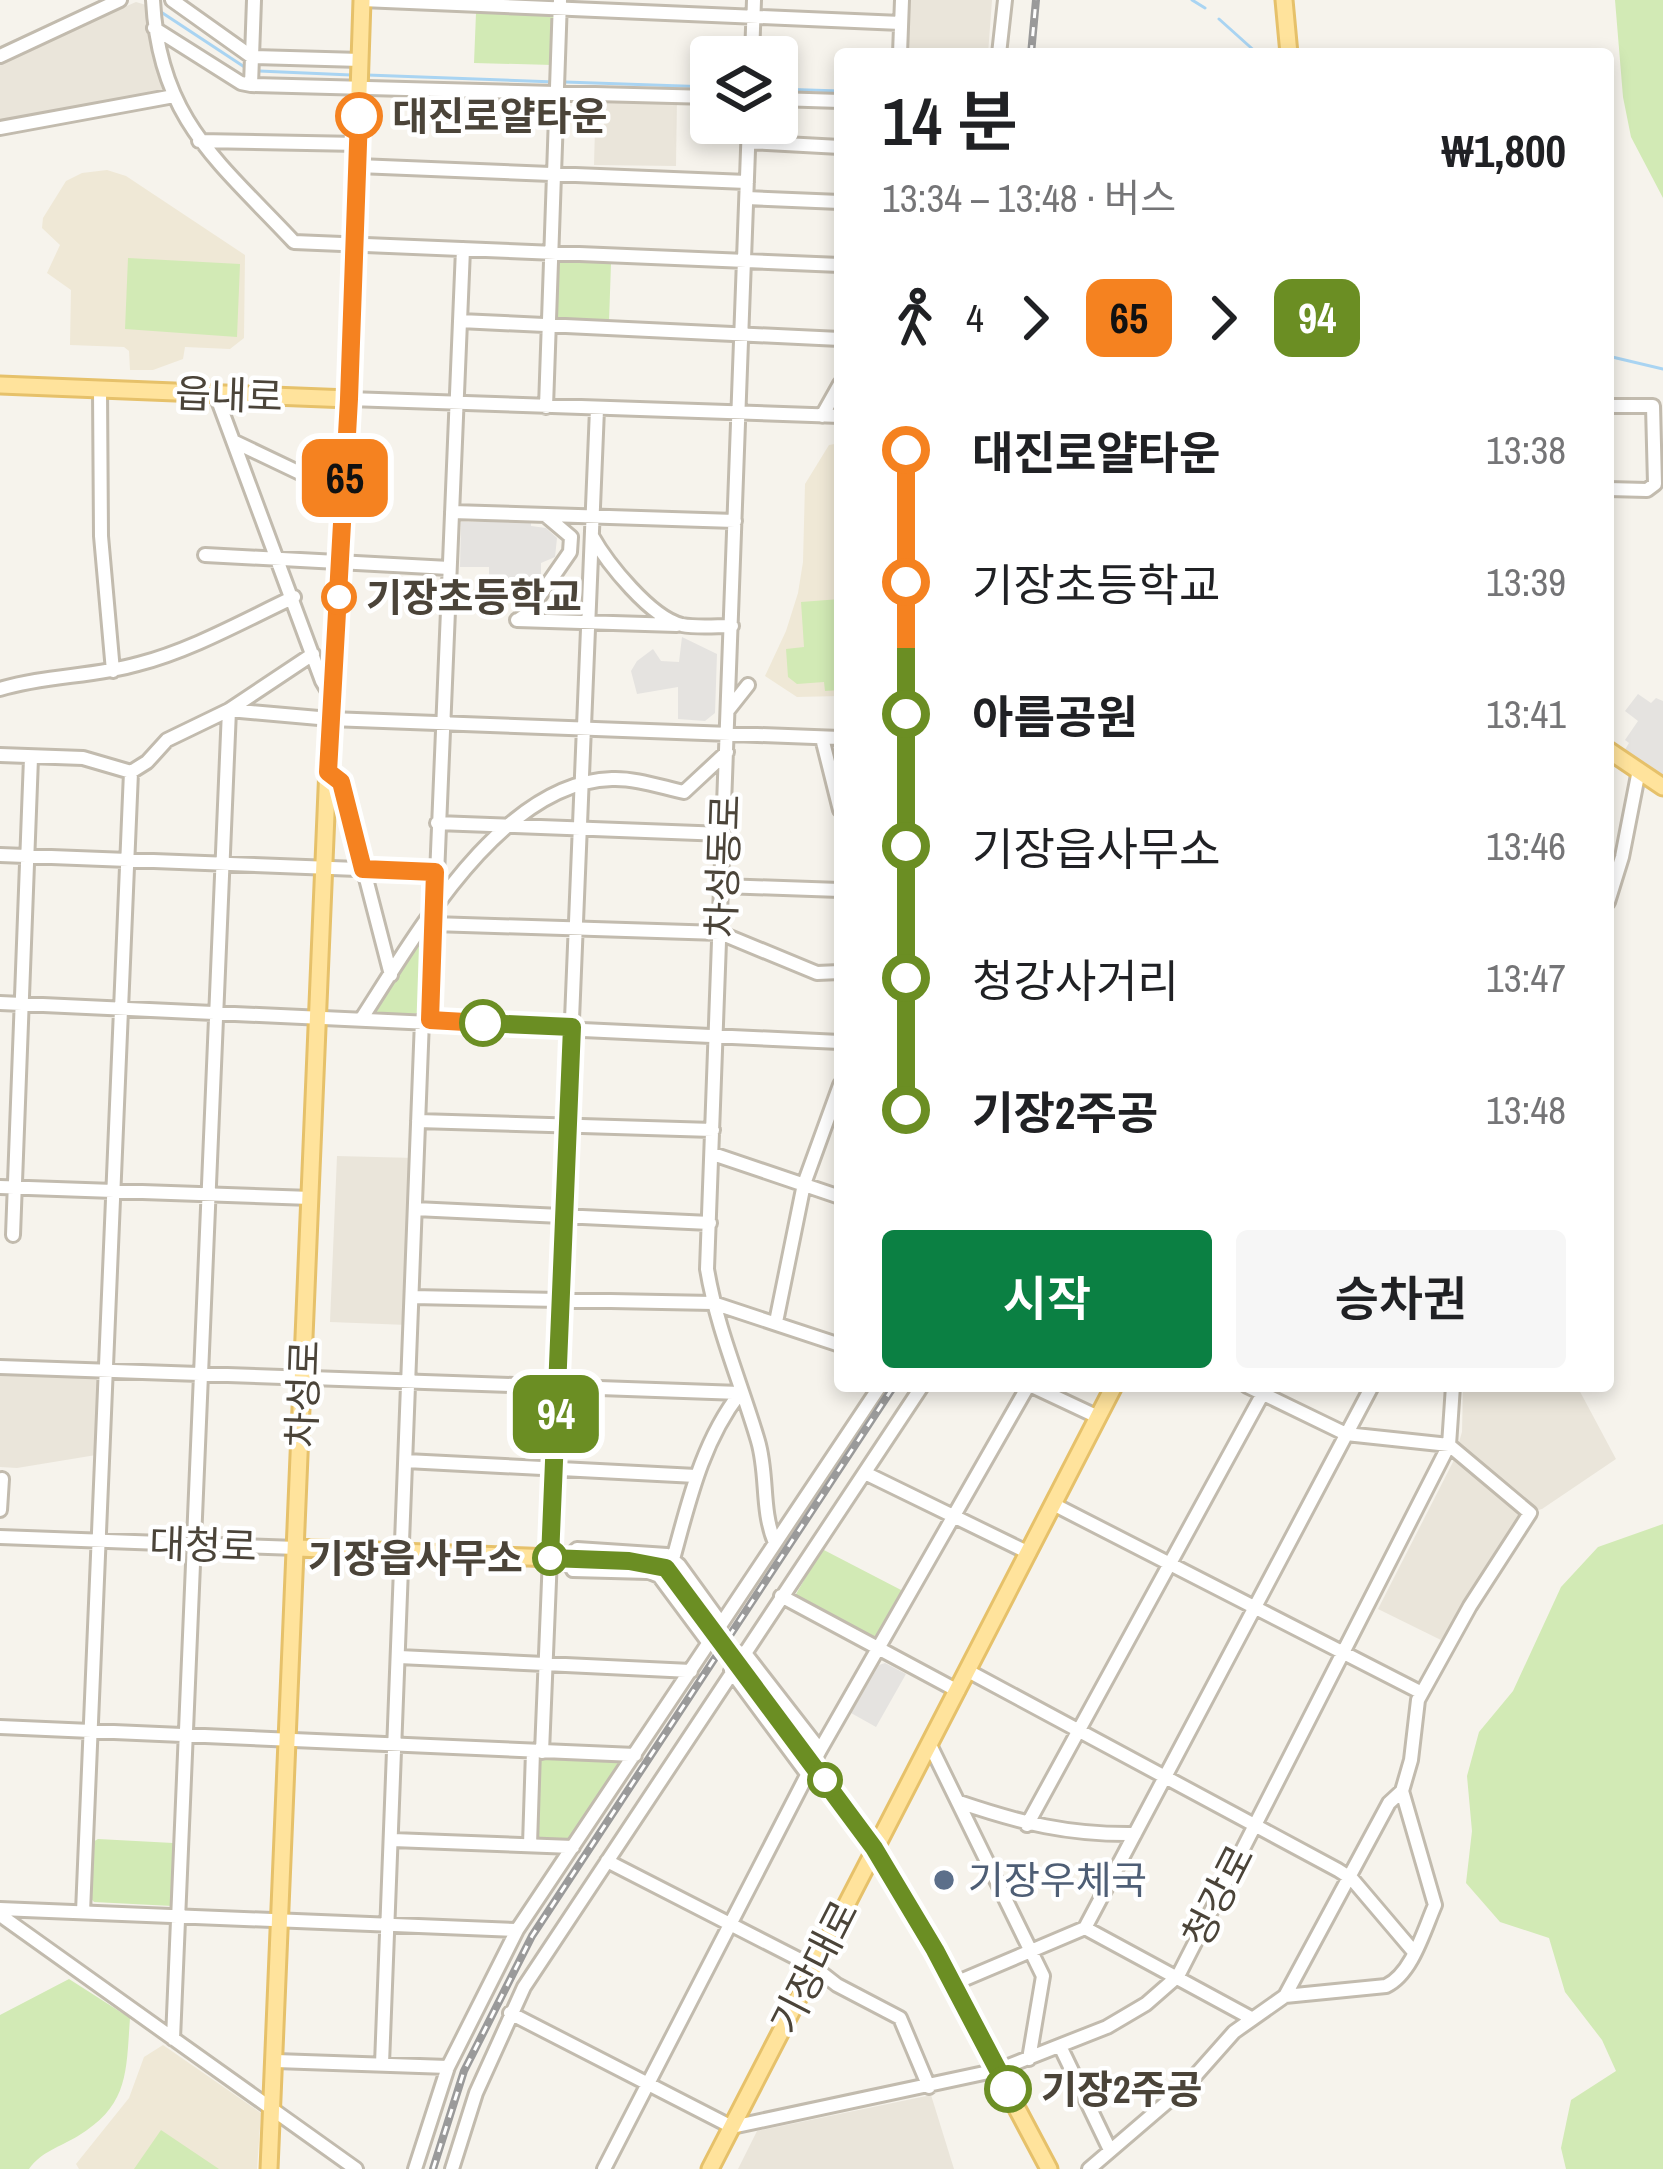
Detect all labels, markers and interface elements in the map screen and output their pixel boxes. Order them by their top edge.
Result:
map controls [690,36,798,144]
button: layers [690,36,798,144]
text: 14 분 [882,77,1018,166]
place label: 대진로얄타운 [392,90,607,142]
marker: 대진로얄타운 [337,94,381,138]
text: ₩1,800 [1442,120,1566,181]
text: 13:34 – 13:48 · 버스 [882,172,1176,224]
icon: walk [882,285,948,351]
icon: forward [1002,285,1068,351]
icon: forward [1190,285,1256,351]
text: 65 [1110,290,1148,346]
text: 94 [1298,290,1336,346]
text: 4 [966,292,984,344]
street label: 읍내로 [174,367,284,423]
text: 대진로얄타운 [972,422,1220,483]
text: 13:38 [1486,424,1566,476]
line badge: 65 [291,439,399,517]
text: 65 [326,450,364,506]
text: 기장초등학교 [972,554,1220,615]
text: 13:39 [1486,556,1566,608]
place label: 기장초등학교 [366,571,581,623]
marker: 기장초등학교 [323,581,355,613]
text: 아름공원 [972,686,1138,747]
text: 13:41 [1486,688,1566,740]
street label: 차성동로 [695,793,751,939]
text: 기장읍사무소 [972,818,1220,879]
text: 13:46 [1486,820,1566,872]
text: 청강사거리 [972,950,1179,1011]
text: 13:47 [1486,952,1566,1004]
unlabelled marker [461,1001,505,1045]
text: 기장2주공 [972,1082,1158,1143]
text: 13:48 [1486,1084,1566,1136]
button: 시작 [882,1230,1212,1368]
button: 승차권 [1236,1230,1566,1368]
street label: 차성로 [275,1339,331,1449]
line badge: 94 [502,1375,610,1453]
text: 94 [537,1386,575,1442]
street label: 대청로 [148,1517,258,1573]
place label: 기장읍사무소 [308,1532,523,1584]
marker: 기장읍사무소 [534,1542,566,1574]
unlabelled marker [809,1764,841,1796]
street label: 청강로 [1170,1836,1266,1956]
place label: 기장우체국 [968,1854,1147,1906]
marker: 기장우체국 [931,1867,957,1893]
street label: 기장대로 [758,1891,870,2043]
place label: 기장2주공 [1041,2063,1202,2115]
marker: 기장2주공 [986,2067,1030,2111]

